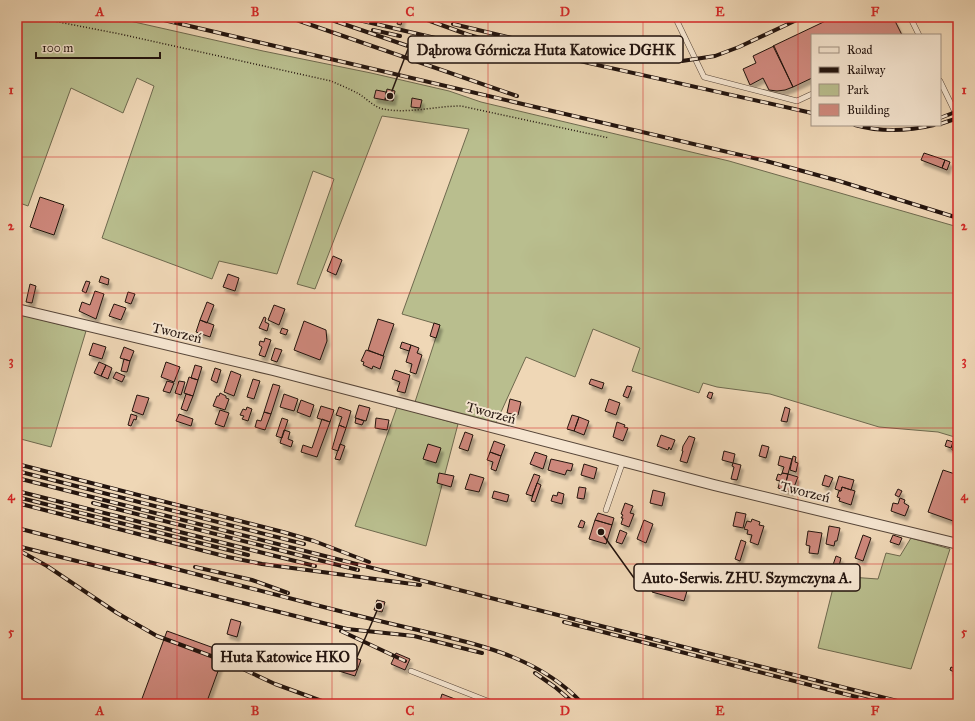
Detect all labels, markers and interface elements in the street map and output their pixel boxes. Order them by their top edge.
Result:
text: A [95,4,105,20]
text: B [251,4,260,20]
text: C [406,4,415,20]
text: D [560,4,570,20]
text: E [715,4,725,20]
text: F [871,4,880,20]
scale bar [36,34,160,60]
legend [811,34,941,126]
callout: Dąbrowa Górnicza Huta Katowice DGHK [408,36,683,63]
text: 100 m [42,41,73,55]
text: Dąbrowa Górnicza Huta Katowice DGHK [417,41,677,59]
text: Road [847,43,873,57]
text: Railway [847,63,886,77]
text: 1 [8,82,14,98]
text: 1 [961,82,967,98]
text: Park [847,83,869,97]
text: Building [847,103,890,118]
text: 2 [8,218,15,234]
text: 2 [961,218,968,234]
street label: Tworzeń [150,319,204,347]
text: 3 [8,353,14,369]
text: 3 [961,353,967,369]
street label: Tworzeń [464,398,518,428]
street label: Tworzeń [778,478,832,506]
text: 4 [7,488,15,504]
text: 4 [960,488,968,504]
callout: Auto-Serwis. ZHU. Szymczyna A. [634,564,860,591]
text: Auto-Serwis. ZHU. Szymczyna A. [641,569,852,588]
text: 5 [8,624,15,640]
text: 5 [961,624,968,640]
callout: Huta Katowice HKO [212,644,357,671]
text: Huta Katowice HKO [220,648,350,666]
text: A [95,703,105,719]
text: B [251,703,260,719]
text: C [406,703,415,719]
text: D [560,703,570,719]
text: E [715,703,725,719]
text: F [871,703,880,719]

